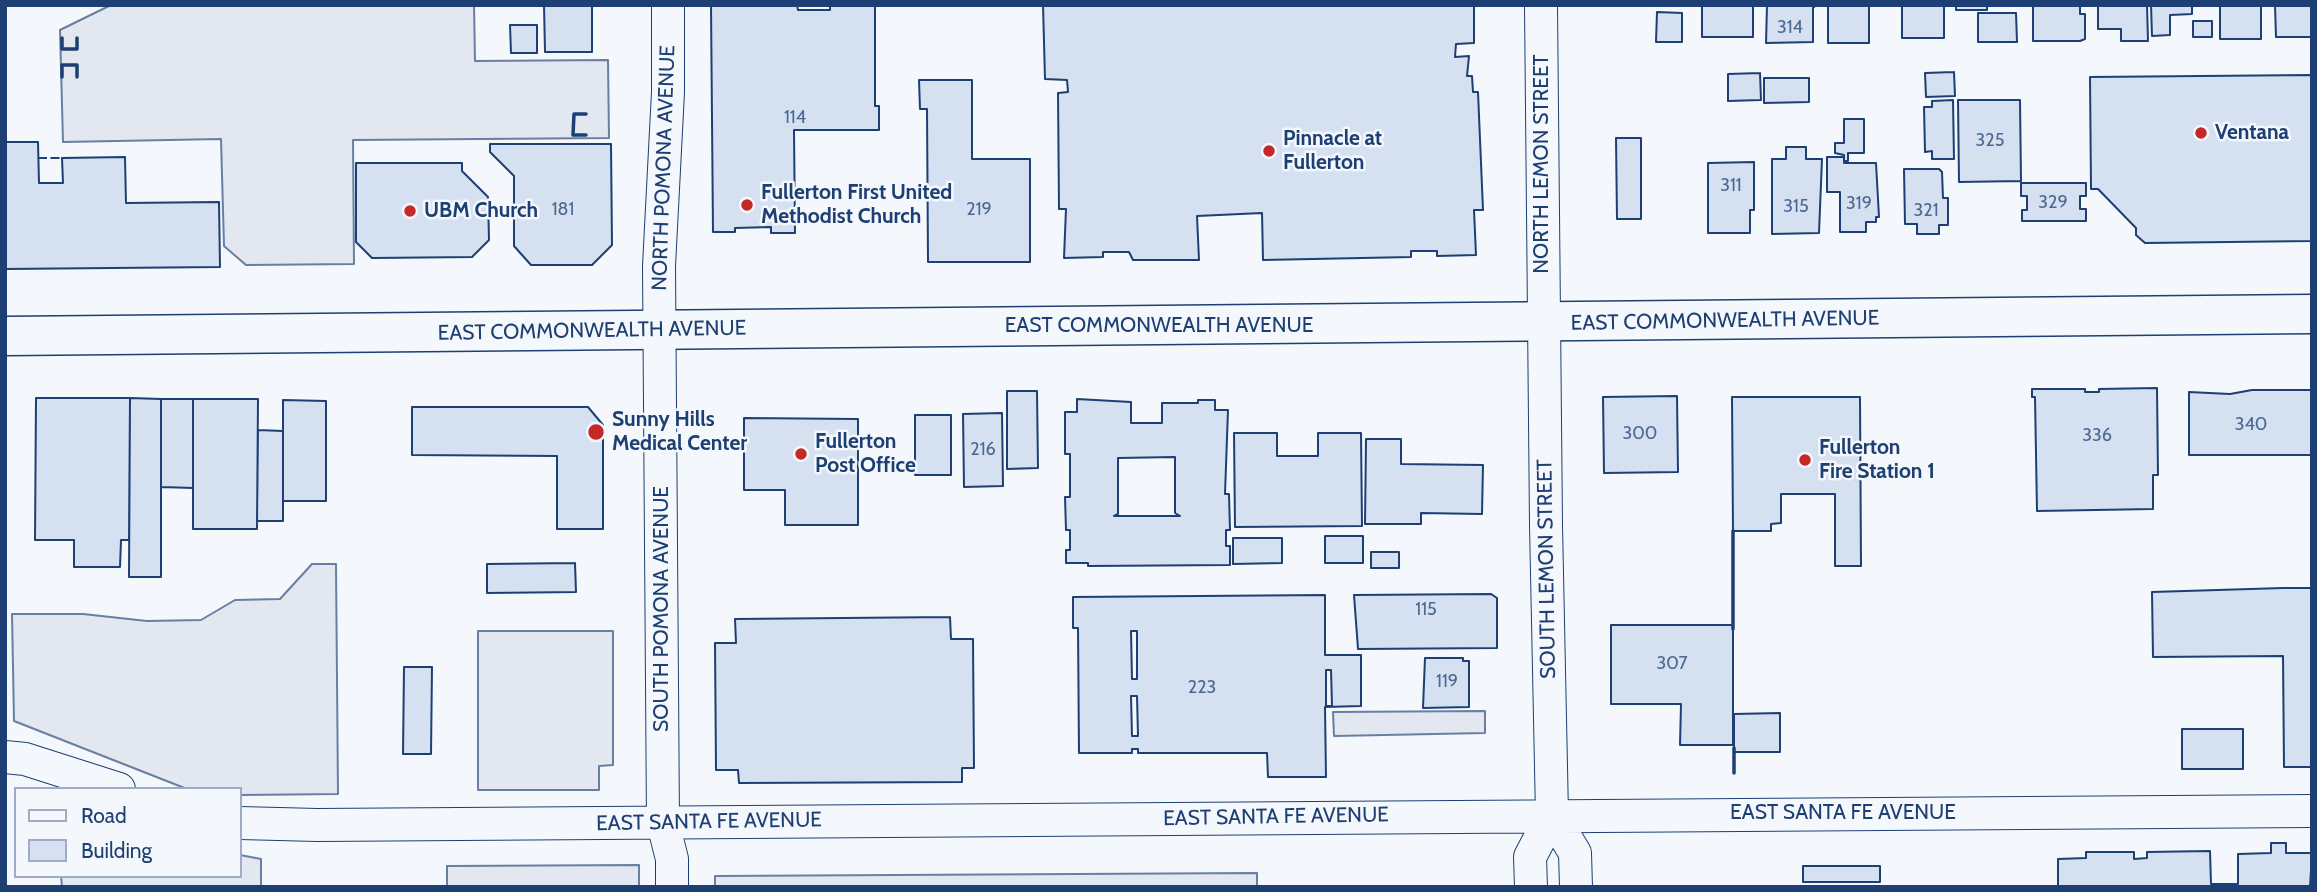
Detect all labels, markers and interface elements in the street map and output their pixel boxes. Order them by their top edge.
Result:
house number: 314 [1777,17,1803,39]
street label: NORTH POMONA AVENUE [647,45,681,291]
street label: NORTH LEMON STREET [1529,54,1555,274]
house number: 114 [784,107,806,129]
place label: Ventana [2215,120,2289,146]
marker: Ventana [2193,125,2209,141]
place label: Pinnacle at Fullerton [1283,126,1382,176]
house number: 325 [1976,130,2004,152]
marker: Pinnacle at Fullerton [1261,143,1277,159]
house number: 311 [1720,175,1742,197]
place label: Fullerton First United Methodist Church [761,180,952,230]
house number: 329 [2038,192,2068,214]
house number: 319 [1846,193,1872,215]
house number: 315 [1783,196,1809,218]
marker: Fullerton First United Methodist Church [739,197,755,213]
place label: UBM Church [424,198,538,224]
house number: 181 [552,199,574,221]
house number: 219 [966,199,992,221]
house number: 321 [1913,200,1939,222]
marker: UBM Church [402,203,418,219]
street label: EAST COMMONWEALTH AVENUE [1570,306,1880,336]
street label: EAST COMMONWEALTH AVENUE [1005,313,1313,339]
street label: EAST COMMONWEALTH AVENUE [437,316,747,346]
place label: Sunny Hills Medical Center [612,407,747,457]
house number: 340 [2235,414,2267,436]
marker: Sunny Hills Medical Center [586,422,606,442]
house number: 300 [1623,423,1657,445]
house number: 336 [2082,425,2112,447]
place label: Fullerton Post Office [815,429,916,479]
place label: Fullerton Fire Station 1 [1819,435,1935,485]
house number: 216 [970,439,996,461]
marker: Fullerton Post Office [793,446,809,462]
marker: Fullerton Fire Station 1 [1797,452,1813,468]
street label: SOUTH LEMON STREET [1532,459,1562,679]
street label: SOUTH POMONA AVENUE [649,486,675,732]
house number: 115 [1415,599,1437,621]
house number: 307 [1656,653,1688,675]
house number: 119 [1436,671,1458,693]
house number: 223 [1188,677,1216,699]
legend [14,787,242,878]
street label: EAST SANTA FE AVENUE [1730,800,1956,826]
street label: EAST SANTA FE AVENUE [1163,802,1389,832]
text: Road [81,803,127,828]
street label: EAST SANTA FE AVENUE [596,807,822,837]
text: Building [81,838,152,863]

